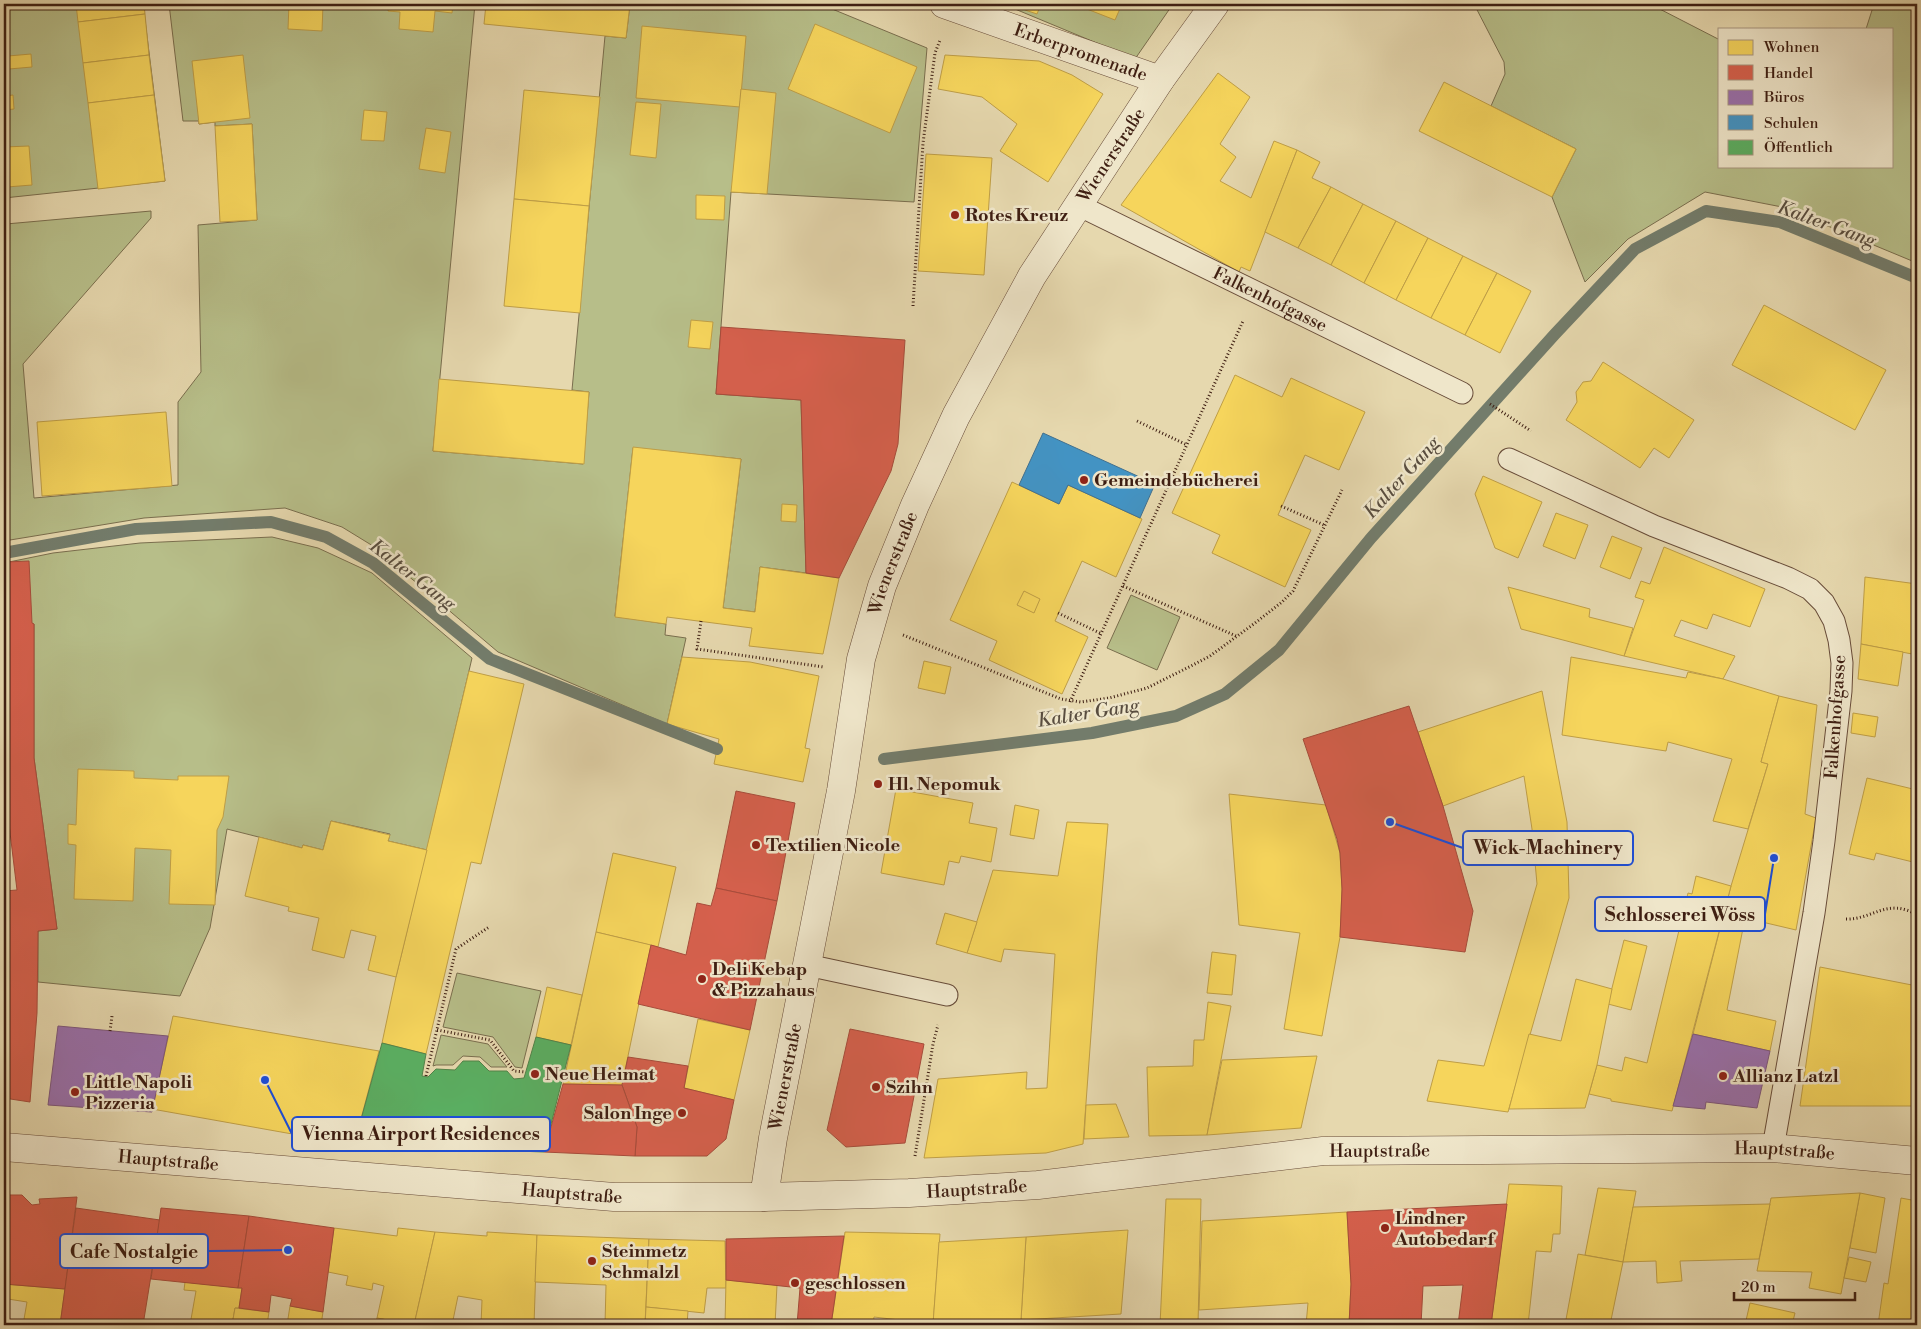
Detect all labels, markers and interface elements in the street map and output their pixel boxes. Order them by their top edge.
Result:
street label: Erberpromenade [1011,19,1150,87]
legend [1718,28,1894,168]
text: Wohnen [1763,38,1819,57]
text: Handel [1764,64,1814,83]
text: Büros [1763,88,1804,107]
street label: Wienerstraße [1072,103,1151,208]
text: Schulen [1764,114,1819,133]
text: Öffentlich [1764,137,1833,157]
water label: Kalter Gang [1774,195,1880,253]
place label: Rotes Kreuz [965,204,1068,227]
marker: Rotes Kreuz [949,209,961,221]
street label: Falkenhofgasse [1209,262,1331,337]
water label: Kalter Gang [1358,431,1446,524]
place label: Gemeindebücherei [1094,469,1259,492]
marker: Gemeindebücherei [1078,474,1090,486]
street label: Wienerstraße [863,508,923,618]
water label: Kalter Gang [365,534,461,617]
street label: Falkenhofgasse [1820,654,1851,780]
water label: Kalter Gang [1036,693,1142,733]
place label: Hl. Nepomuk [888,773,1002,796]
marker: Hl. Nepomuk [872,778,884,790]
callout: Wick-Machinery [1463,831,1633,865]
place label: Textilien Nicole [766,834,901,857]
text: Wick-Machinery [1472,836,1623,860]
marker: Textilien Nicole [750,839,762,851]
callout: Schlosserei Wöss [1595,897,1765,931]
text: Schlosserei Wöss [1605,903,1755,927]
place label: Deli Kebap & Pizzahaus [712,958,815,1002]
marker: Deli Kebap & Pizzahaus [696,973,708,985]
street label: Wienerstraße [764,1021,807,1134]
place label: Neue Heimat [545,1063,656,1086]
place label: Allianz Latzl [1732,1065,1839,1088]
marker: Neue Heimat [529,1068,541,1080]
marker: Allianz Latzl [1717,1070,1729,1082]
place label: Little Napoli Pizzeria [85,1071,192,1115]
place label: Szihn [886,1076,933,1099]
marker: Szihn [870,1081,882,1093]
marker: Little Napoli Pizzeria [69,1086,81,1098]
place label: Salon Inge [584,1102,672,1125]
marker: Salon Inge [676,1107,688,1119]
callout: Vienna Airport Residences [292,1117,550,1151]
text: Vienna Airport Residences [301,1122,540,1146]
street label: Hauptstraße [1734,1137,1836,1166]
street label: Hauptstraße [1329,1139,1430,1163]
street label: Hauptstraße [117,1145,220,1177]
street label: Hauptstraße [926,1175,1028,1204]
street label: Hauptstraße [521,1178,622,1209]
place label: Lindner Autobedarf [1394,1207,1497,1251]
marker: Lindner Autobedarf [1379,1222,1391,1234]
callout: Cafe Nostalgie [60,1234,208,1268]
text: Cafe Nostalgie [70,1240,198,1264]
place label: Steinmetz Schmalzl [602,1240,687,1284]
marker: Steinmetz Schmalzl [586,1255,598,1267]
scale bar [1734,1269,1855,1301]
place label: geschlossen [805,1272,906,1295]
marker: geschlossen [789,1277,801,1289]
text: 20 m [1741,1278,1776,1297]

